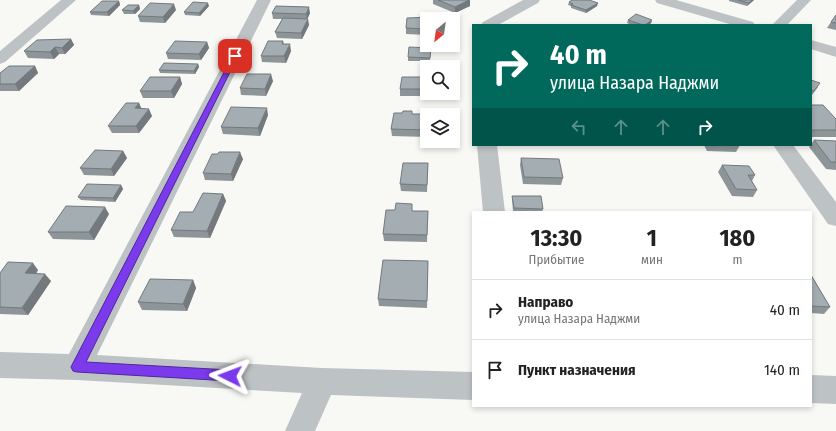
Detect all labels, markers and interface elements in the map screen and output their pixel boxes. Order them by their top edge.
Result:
north arrow [420,12,460,52]
map controls [420,12,460,148]
text: 40 m [550,38,607,71]
pin [218,39,252,73]
icon: right [484,40,536,92]
icon: arrive [224,45,246,67]
button: search [420,60,460,100]
text: улица Назара Наджми [550,72,719,94]
button: layers [420,108,460,148]
icon: left [568,116,590,138]
icon: ahead [610,116,632,138]
icon: ahead [652,116,674,138]
icon: right [694,116,716,138]
text: 13:30 [531,224,582,252]
text: 1 [647,224,657,252]
text: 180 [719,224,755,252]
text: Прибытие [529,252,584,267]
text: мин [641,252,663,267]
text: m [732,252,742,267]
text: Направо [518,293,573,311]
icon: right [484,299,506,321]
text: 40 m [770,301,800,319]
text: улица Назара Наджми [518,311,640,326]
position arrow [209,355,251,397]
icon: arrive [484,359,506,381]
text: Пункт назначения [518,361,636,379]
text: 140 m [764,361,800,379]

